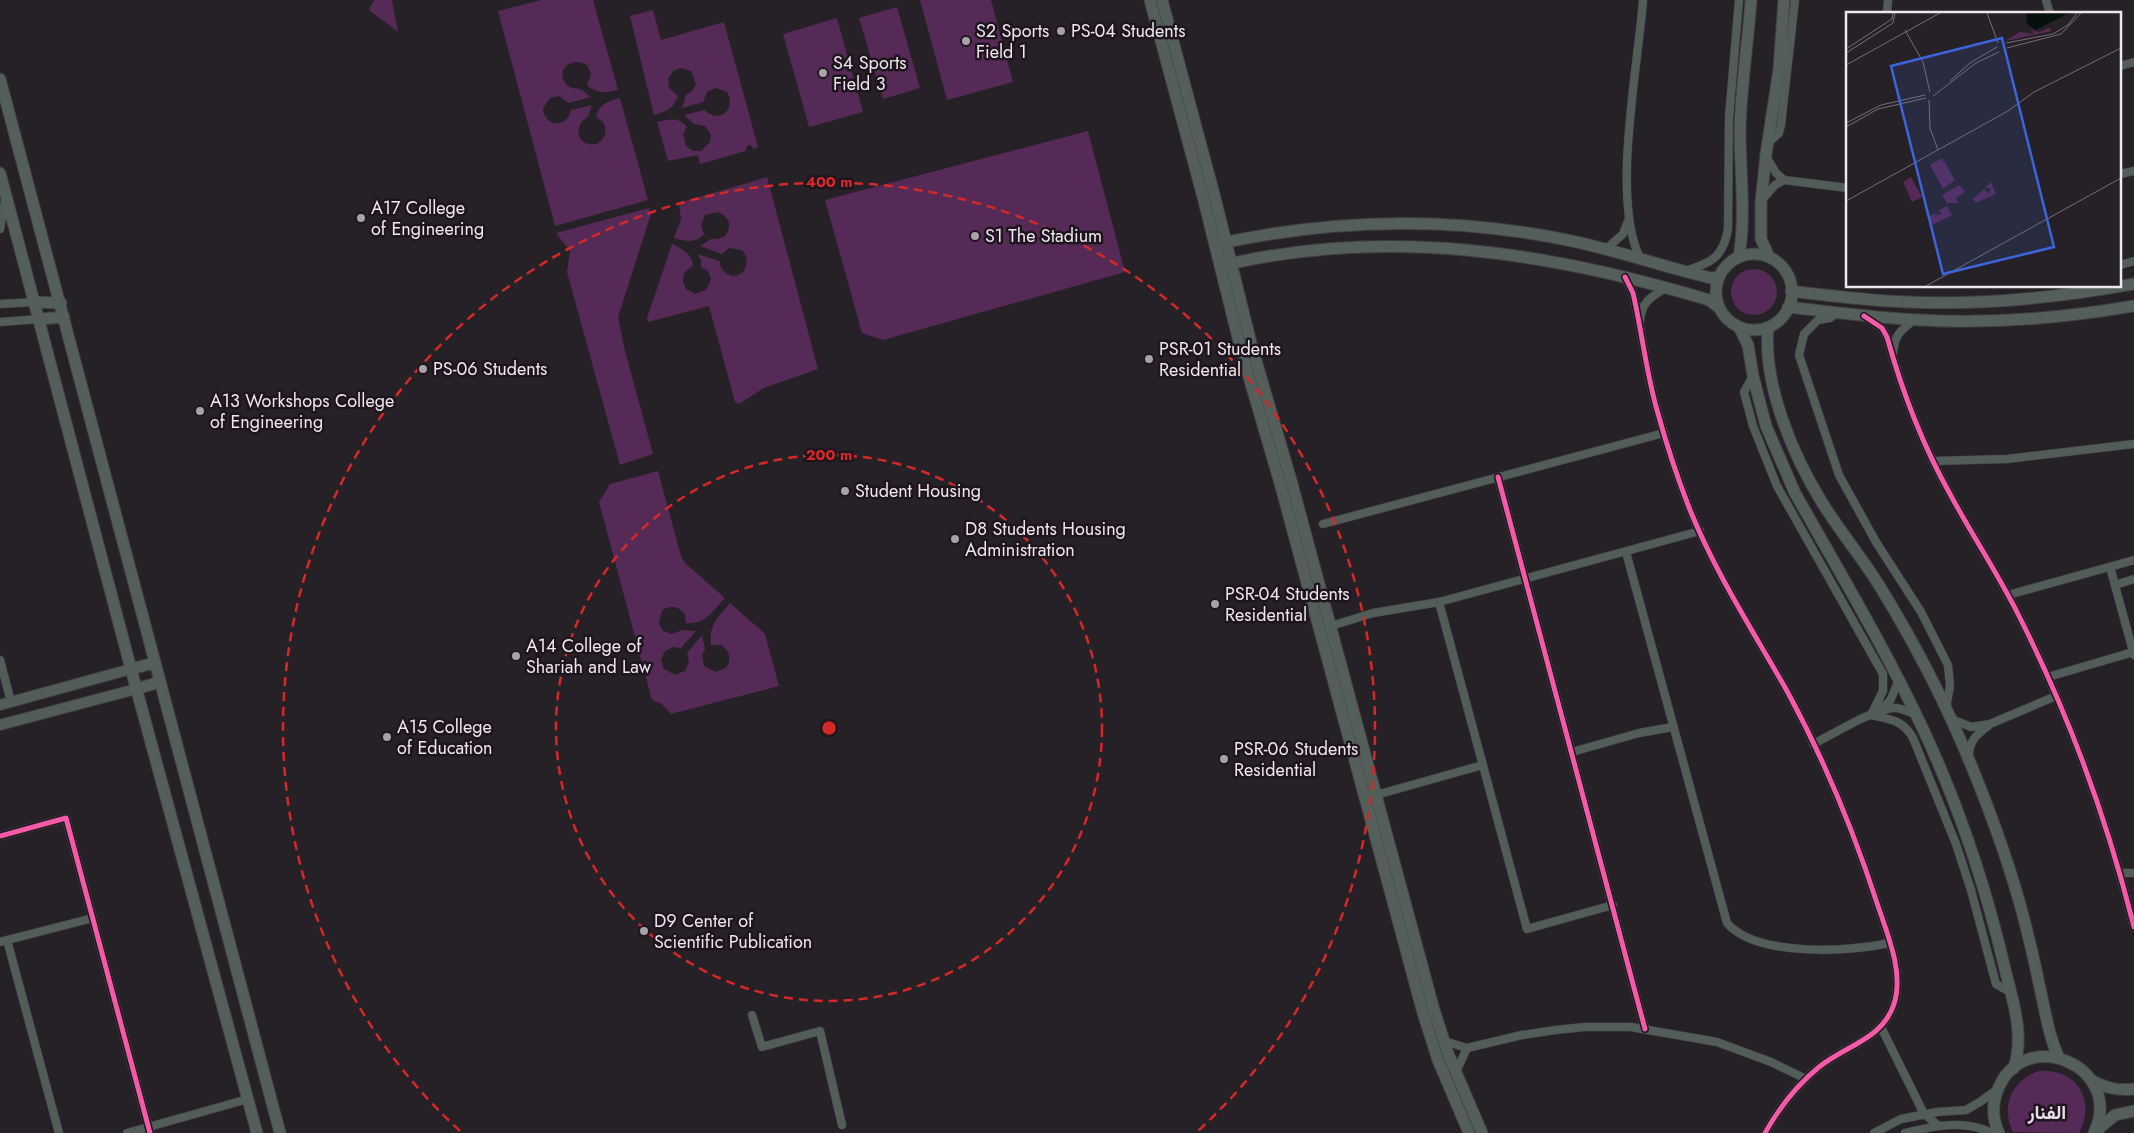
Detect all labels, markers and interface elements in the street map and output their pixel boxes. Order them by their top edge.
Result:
inset map [1846,12,2122,288]
place label: S2 Sports Field 1 [976,18,1049,65]
place label: PS-04 Students [1071,18,1185,44]
marker: PS-04 Students [1055,25,1067,37]
marker: S2 Sports Field 1 [960,35,972,47]
place label: S4 Sports Field 3 [833,50,906,97]
marker: S4 Sports Field 3 [817,67,829,79]
text: 400 m [805,171,853,193]
place label: A17 College of Engineering [371,195,484,242]
marker: A17 College of Engineering [355,212,367,224]
place label: S1 The Stadium [985,223,1102,249]
marker: S1 The Stadium [969,230,981,242]
place label: PSR-01 Students Residential [1159,336,1281,383]
marker: PSR-01 Students Residential [1143,353,1155,365]
place label: PS-06 Students [433,356,547,382]
marker: PS-06 Students [417,363,429,375]
place label: A13 Workshops College of Engineering [210,388,394,435]
marker: A13 Workshops College of Engineering [194,405,206,417]
text: 200 m [806,444,852,466]
place label: Student Housing [855,478,981,504]
marker: Student Housing [839,485,851,497]
place label: D8 Students Housing Administration [965,516,1126,563]
marker: D8 Students Housing Administration [949,533,961,545]
place label: PSR-04 Students Residential [1225,581,1349,628]
marker: PSR-04 Students Residential [1209,598,1221,610]
place label: A14 College of Shariah and Law [526,633,652,680]
marker: A14 College of Shariah and Law [510,650,522,662]
place label: A15 College of Education [397,714,493,761]
centre of rings [820,719,838,737]
marker: A15 College of Education [381,731,393,743]
place label: PSR-06 Students Residential [1234,736,1358,783]
marker: PSR-06 Students Residential [1218,753,1230,765]
place label: D9 Center of Scientific Publication [654,908,812,955]
marker: D9 Center of Scientific Publication [638,925,650,937]
district label: الفنار [2027,1099,2066,1126]

